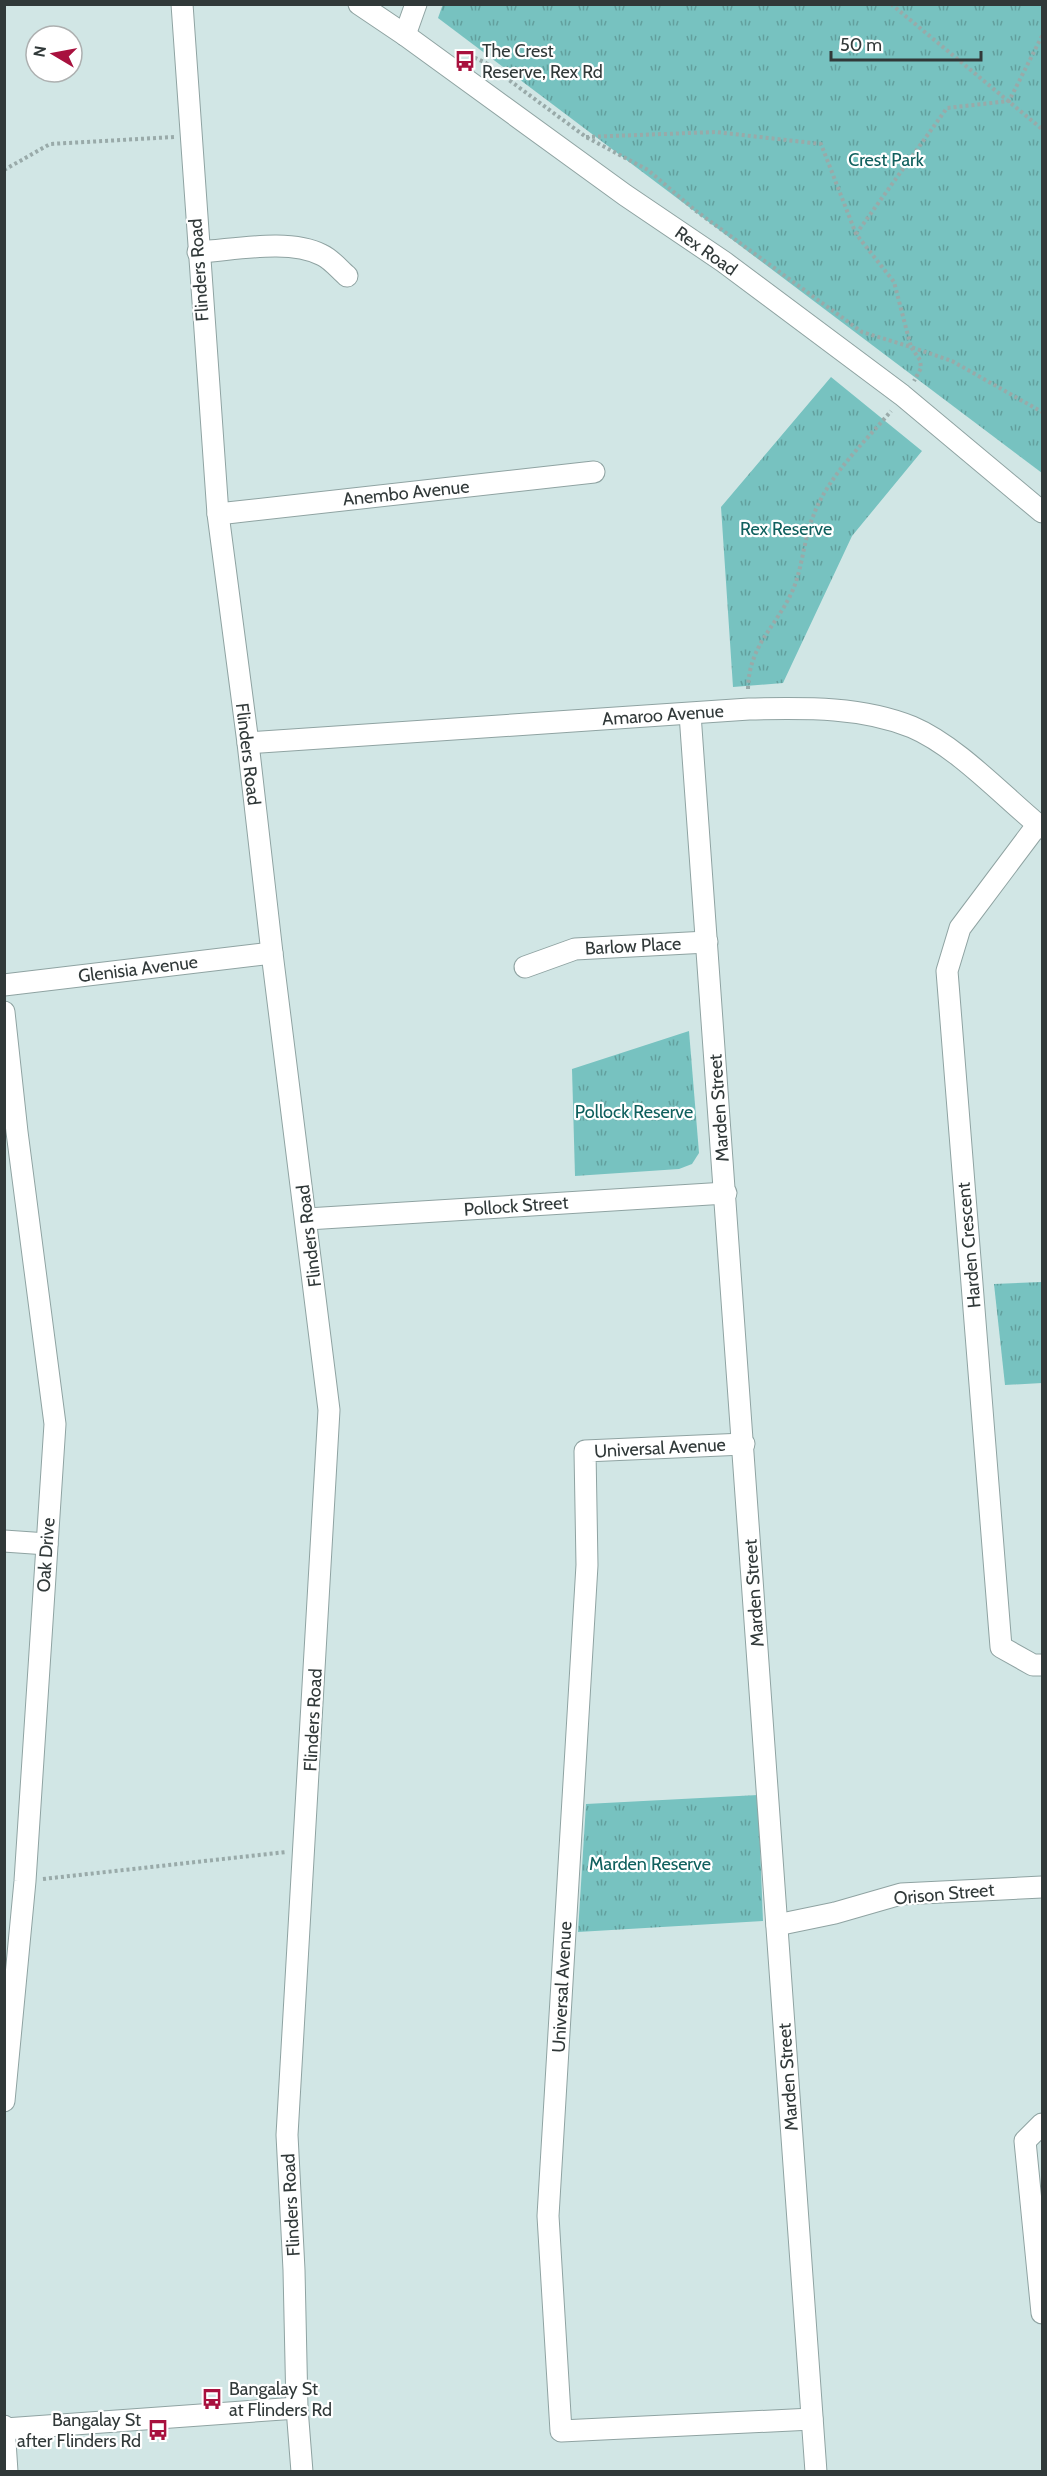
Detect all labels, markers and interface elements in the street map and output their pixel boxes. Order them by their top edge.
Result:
north arrow [24,24,84,84]
scale bar [831,24,981,62]
text: 50 m [840,34,882,56]
place label: The Crest Reserve, Rex Rd [482,40,603,83]
text: N [29,44,50,59]
bus stop icon: The Crest Reserve, Rex Rd [453,49,477,73]
park label: Crest Park [848,149,925,171]
street label: Flinders Road [184,218,214,322]
street label: Rex Road [671,222,741,280]
street label: Anembo Avenue [342,475,470,511]
park label: Rex Reserve [740,518,832,540]
street label: Amaroo Avenue [601,700,725,730]
street label: Flinders Road [231,702,265,806]
street label: Barlow Place [584,932,682,960]
street label: Glenisia Avenue [77,951,199,987]
street label: Marden Street [704,1053,734,1163]
park label: Pollock Reserve [575,1101,693,1123]
street label: Harden Crescent [953,1181,985,1309]
street label: Flinders Road [292,1184,326,1288]
street label: Pollock Street [463,1191,569,1221]
street label: Universal Avenue [594,1434,726,1462]
street label: Oak Drive [32,1517,60,1593]
street label: Marden Street [739,1538,769,1648]
street label: Flinders Road [299,1668,327,1772]
park label: Marden Reserve [589,1853,711,1875]
street label: Orison Street [893,1879,995,1909]
street label: Universal Avenue [548,1921,576,2053]
street label: Marden Street [773,2022,803,2132]
street label: Flinders Road [277,2153,305,2257]
place label: Bangalay St at Flinders Rd [229,2378,332,2421]
bus stop icon: Bangalay St at Flinders Rd [200,2387,224,2411]
place label: Bangalay St after Flinders Rd [17,2409,141,2452]
bus stop icon: Bangalay St after Flinders Rd [146,2418,170,2442]

